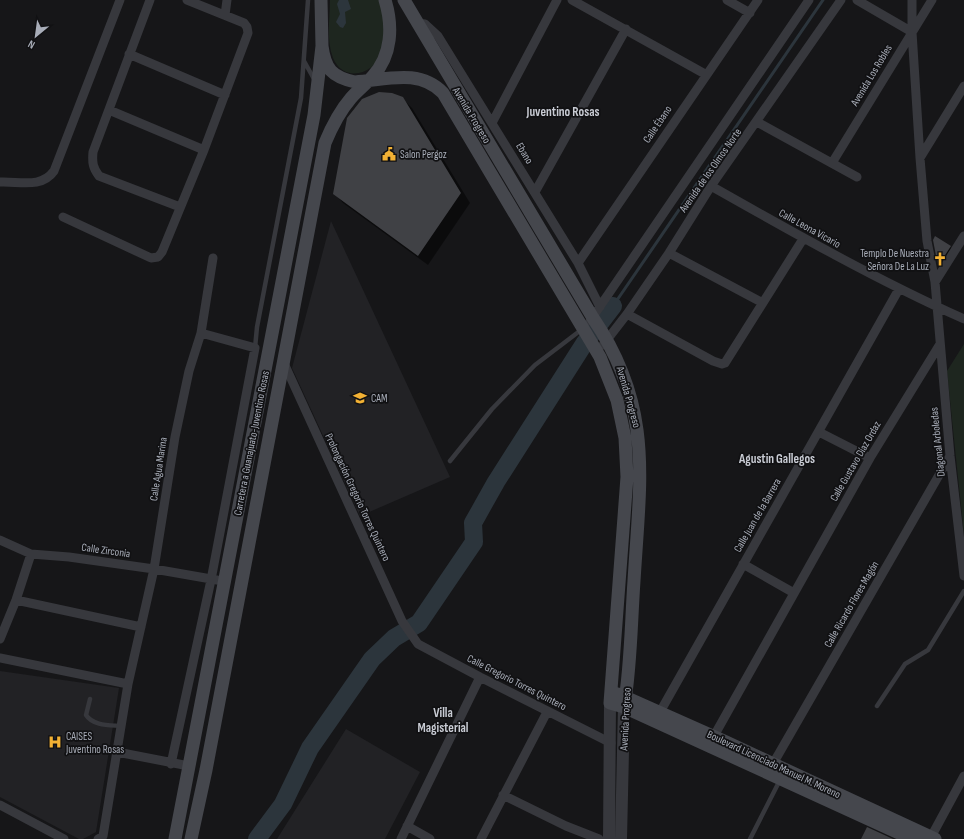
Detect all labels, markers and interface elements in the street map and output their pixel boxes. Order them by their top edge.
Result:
north arrow [16,16,56,56]
text: N [26,37,37,51]
street label: Avenida Los Robles [848,42,895,109]
street label: Avenida Progreso [449,84,494,146]
street label: Calle Ébano [640,103,675,145]
district label: Juventino Rosas [526,104,599,120]
street label: Avenida de los Olmos Norte [676,126,744,216]
street label: Ebano [513,140,536,167]
public building icon: Salon Pergoz [381,146,397,162]
place label: Salon Pergoz [400,148,447,161]
street label: Calle Leona Vicario [777,206,843,251]
place label: Templo De Nuestra Señora De La Luz [860,247,929,273]
church icon: Templo De Nuestra Señora De La Luz [932,251,948,267]
street label: Avenida Progreso [613,364,644,430]
street label: Carretera a Guanajuato-Juventino Rosas [231,370,272,516]
school or university icon: CAM [352,390,368,406]
place label: CAM [371,392,388,405]
street label: Diagonal Arboledas [927,407,948,477]
street label: Calle Gustavo Díaz Ordaz [827,419,884,504]
street label: Prolongación Gregorio Torres Quintero [322,431,393,564]
street label: Calle Agua Marina [147,436,170,502]
district label: Agustin Gallegos [738,451,815,467]
street label: Calle Juan de la Barrera [731,476,784,554]
street label: Calle Zirconia [81,541,131,560]
street label: Calle Ricardo Flores Magón [821,559,882,650]
street label: Calle Gregorio Torres Quintero [465,652,569,713]
street label: Avenida Progreso [617,687,634,752]
district label: Villa Magisterial [417,705,469,736]
street label: Boulevard Licenciado Manuel M. Moreno [705,728,843,801]
place label: CAISES Juventino Rosas [65,730,124,756]
hospital icon: CAISES Juventino Rosas [47,734,63,750]

